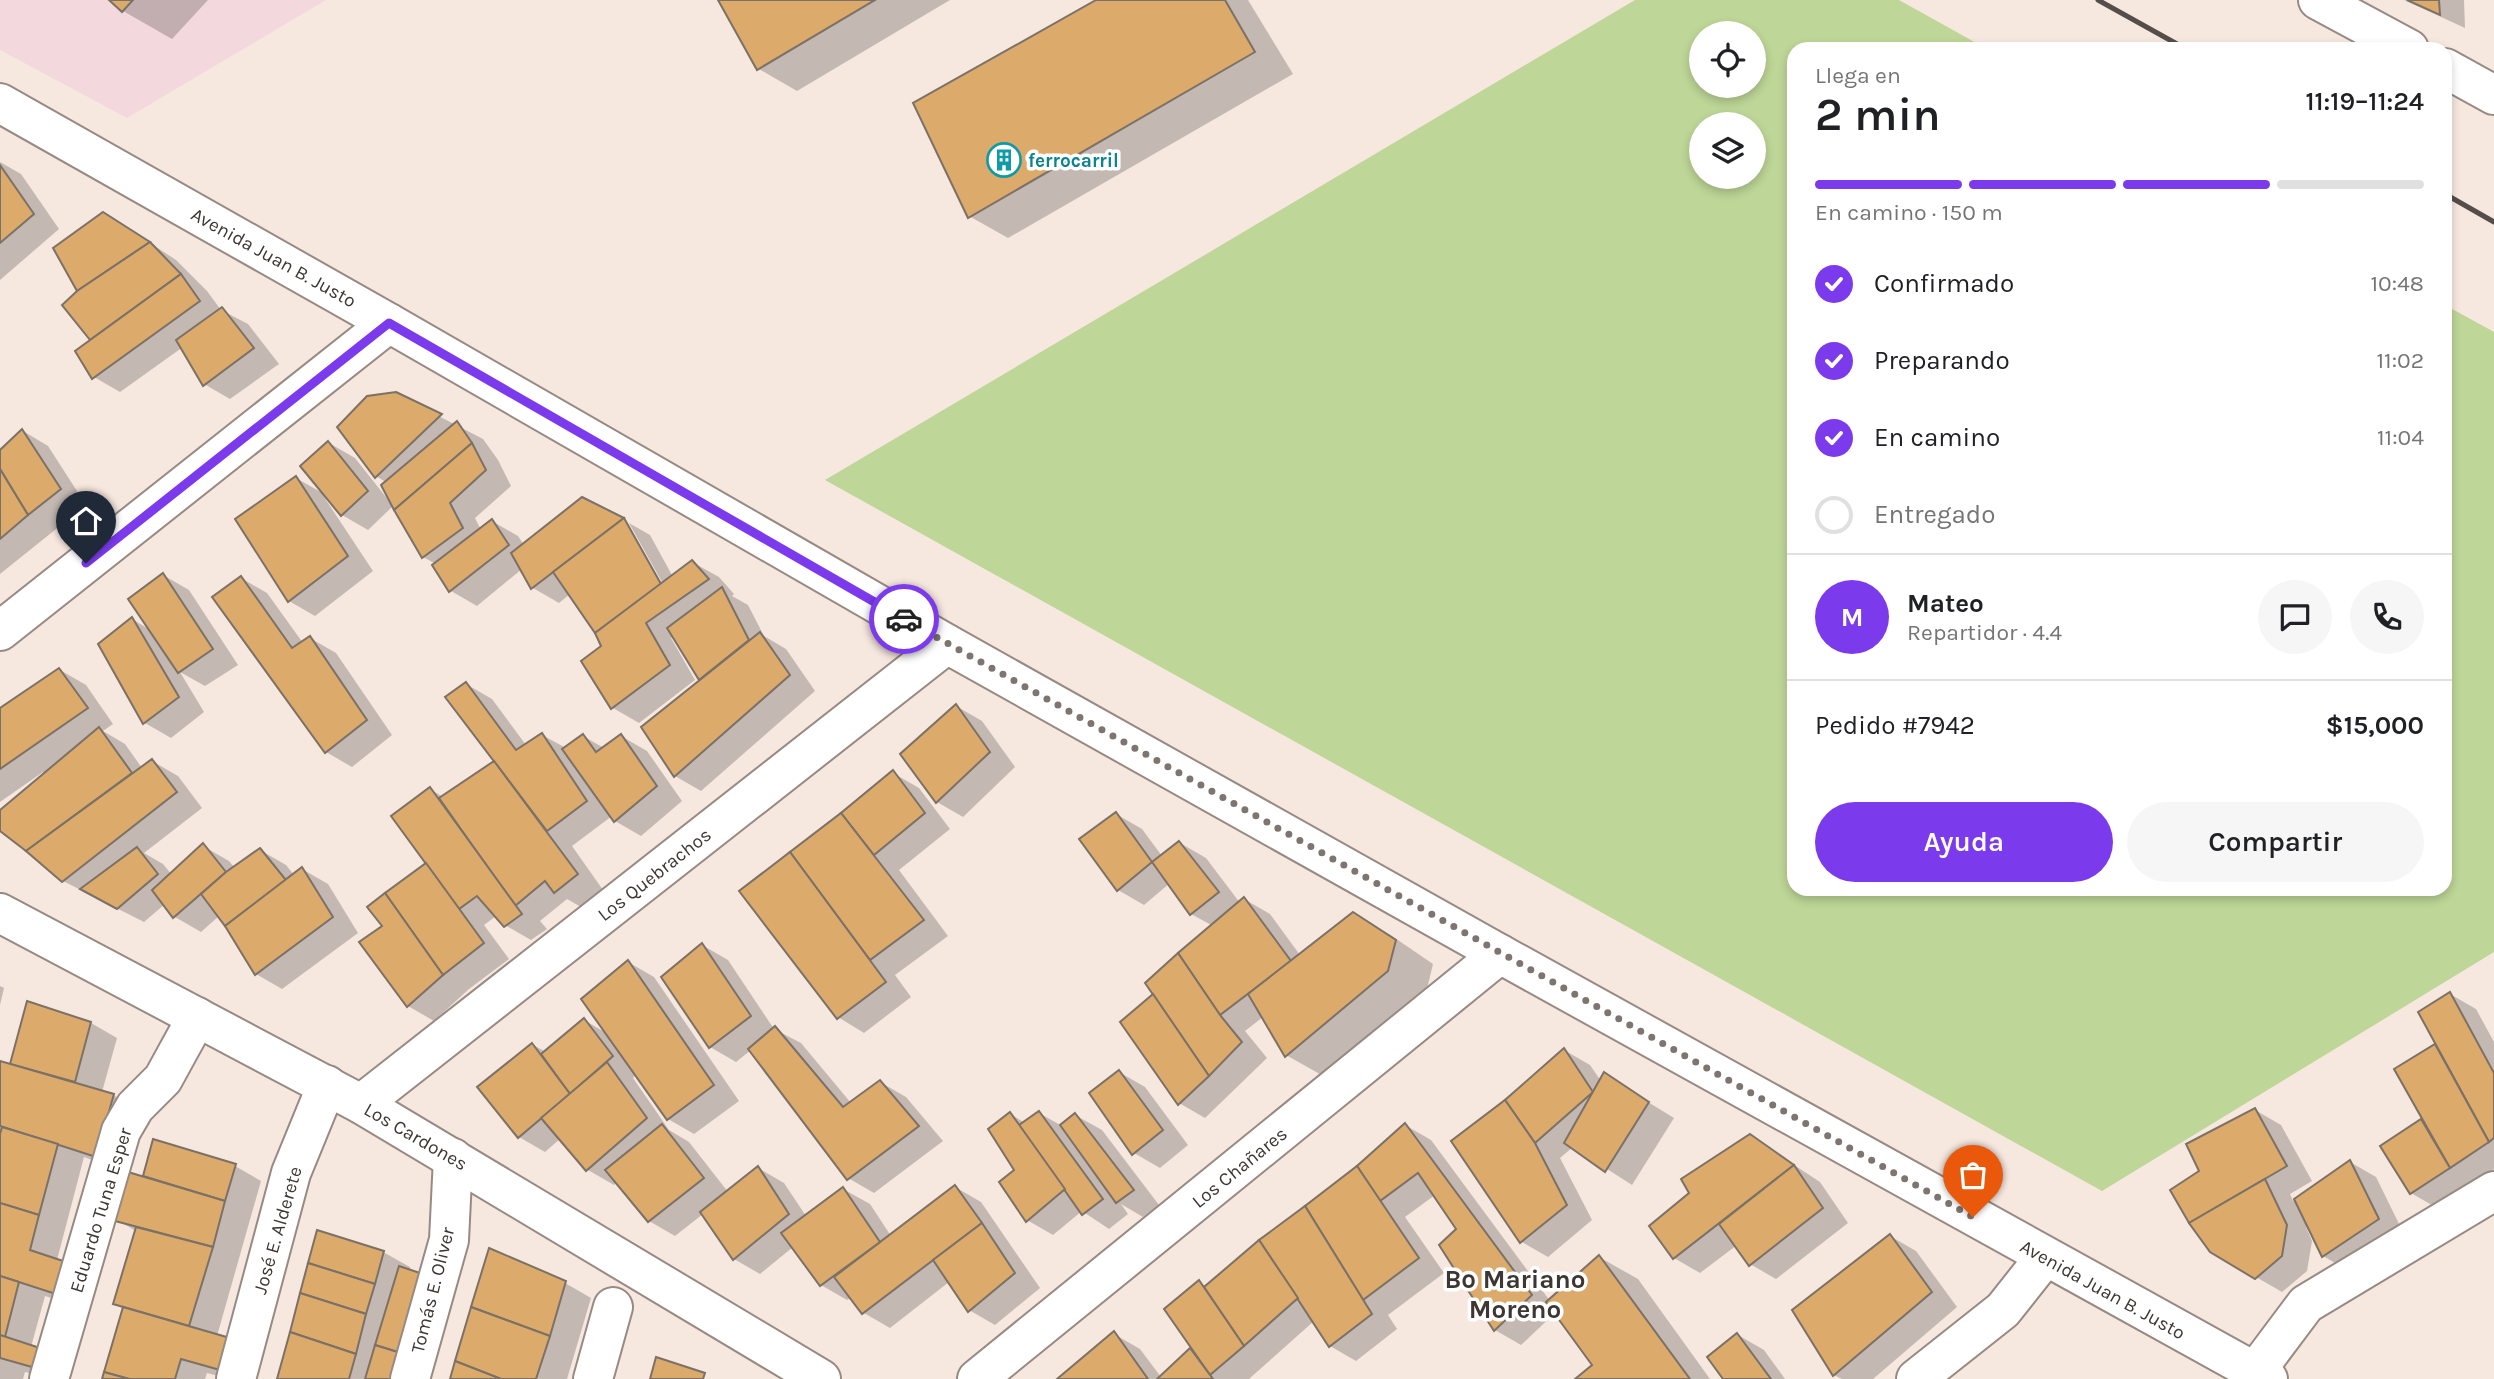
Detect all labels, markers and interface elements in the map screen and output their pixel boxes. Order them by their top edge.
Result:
map controls [1689,21,1766,189]
button: locate [1689,21,1766,98]
text: Llega en [1815,62,1901,89]
text: 11:19–11:24 [2305,86,2424,117]
text: 2 min [1815,88,1941,142]
button: layers [1689,112,1766,189]
building icon: ferrocarril [985,141,1023,179]
place label: ferrocarril [1028,150,1119,172]
text: En camino · 150 m [1815,199,2003,226]
street label: Avenida Juan B. Justo [187,203,360,312]
icon: check [1815,265,1853,303]
text: Confirmado [1874,268,2014,299]
text: 10:48 [2370,270,2424,297]
icon: check [1815,342,1853,380]
text: Preparando [1874,345,2010,376]
text: 11:02 [2377,347,2424,374]
icon: check [1815,419,1853,457]
text: En camino [1874,422,2000,453]
text: 11:04 [2377,424,2424,451]
pin [56,491,116,563]
text: Entregado [1874,499,1995,530]
icon: home [67,502,105,540]
button: chat [2258,580,2332,654]
button: phone [2350,580,2424,654]
courier [869,584,939,654]
text: Mateo [1907,588,1984,619]
icon: car [885,600,923,638]
text: M [1841,602,1863,633]
text: Repartidor · 4.4 [1907,619,2062,646]
text: Pedido #7942 [1815,710,1975,741]
text: $15,000 [2326,710,2424,741]
button: Ayuda [1815,802,2113,882]
button: Compartir [2127,802,2424,882]
street label: Los Quebrachos [594,824,716,926]
street label: Los Cardones [360,1098,471,1175]
street label: Los Chañares [1188,1123,1292,1213]
street label: Eduardo Tuna Esper [65,1125,137,1295]
pin [1943,1145,2003,1217]
icon: bag [1954,1156,1992,1194]
street label: José E. Alderete [249,1164,307,1297]
street label: Tomás E. Oliver [407,1225,459,1356]
street label: Avenida Juan B. Justo [2016,1235,2189,1344]
district label: Bº Mariano Moreno [1445,1264,1585,1325]

